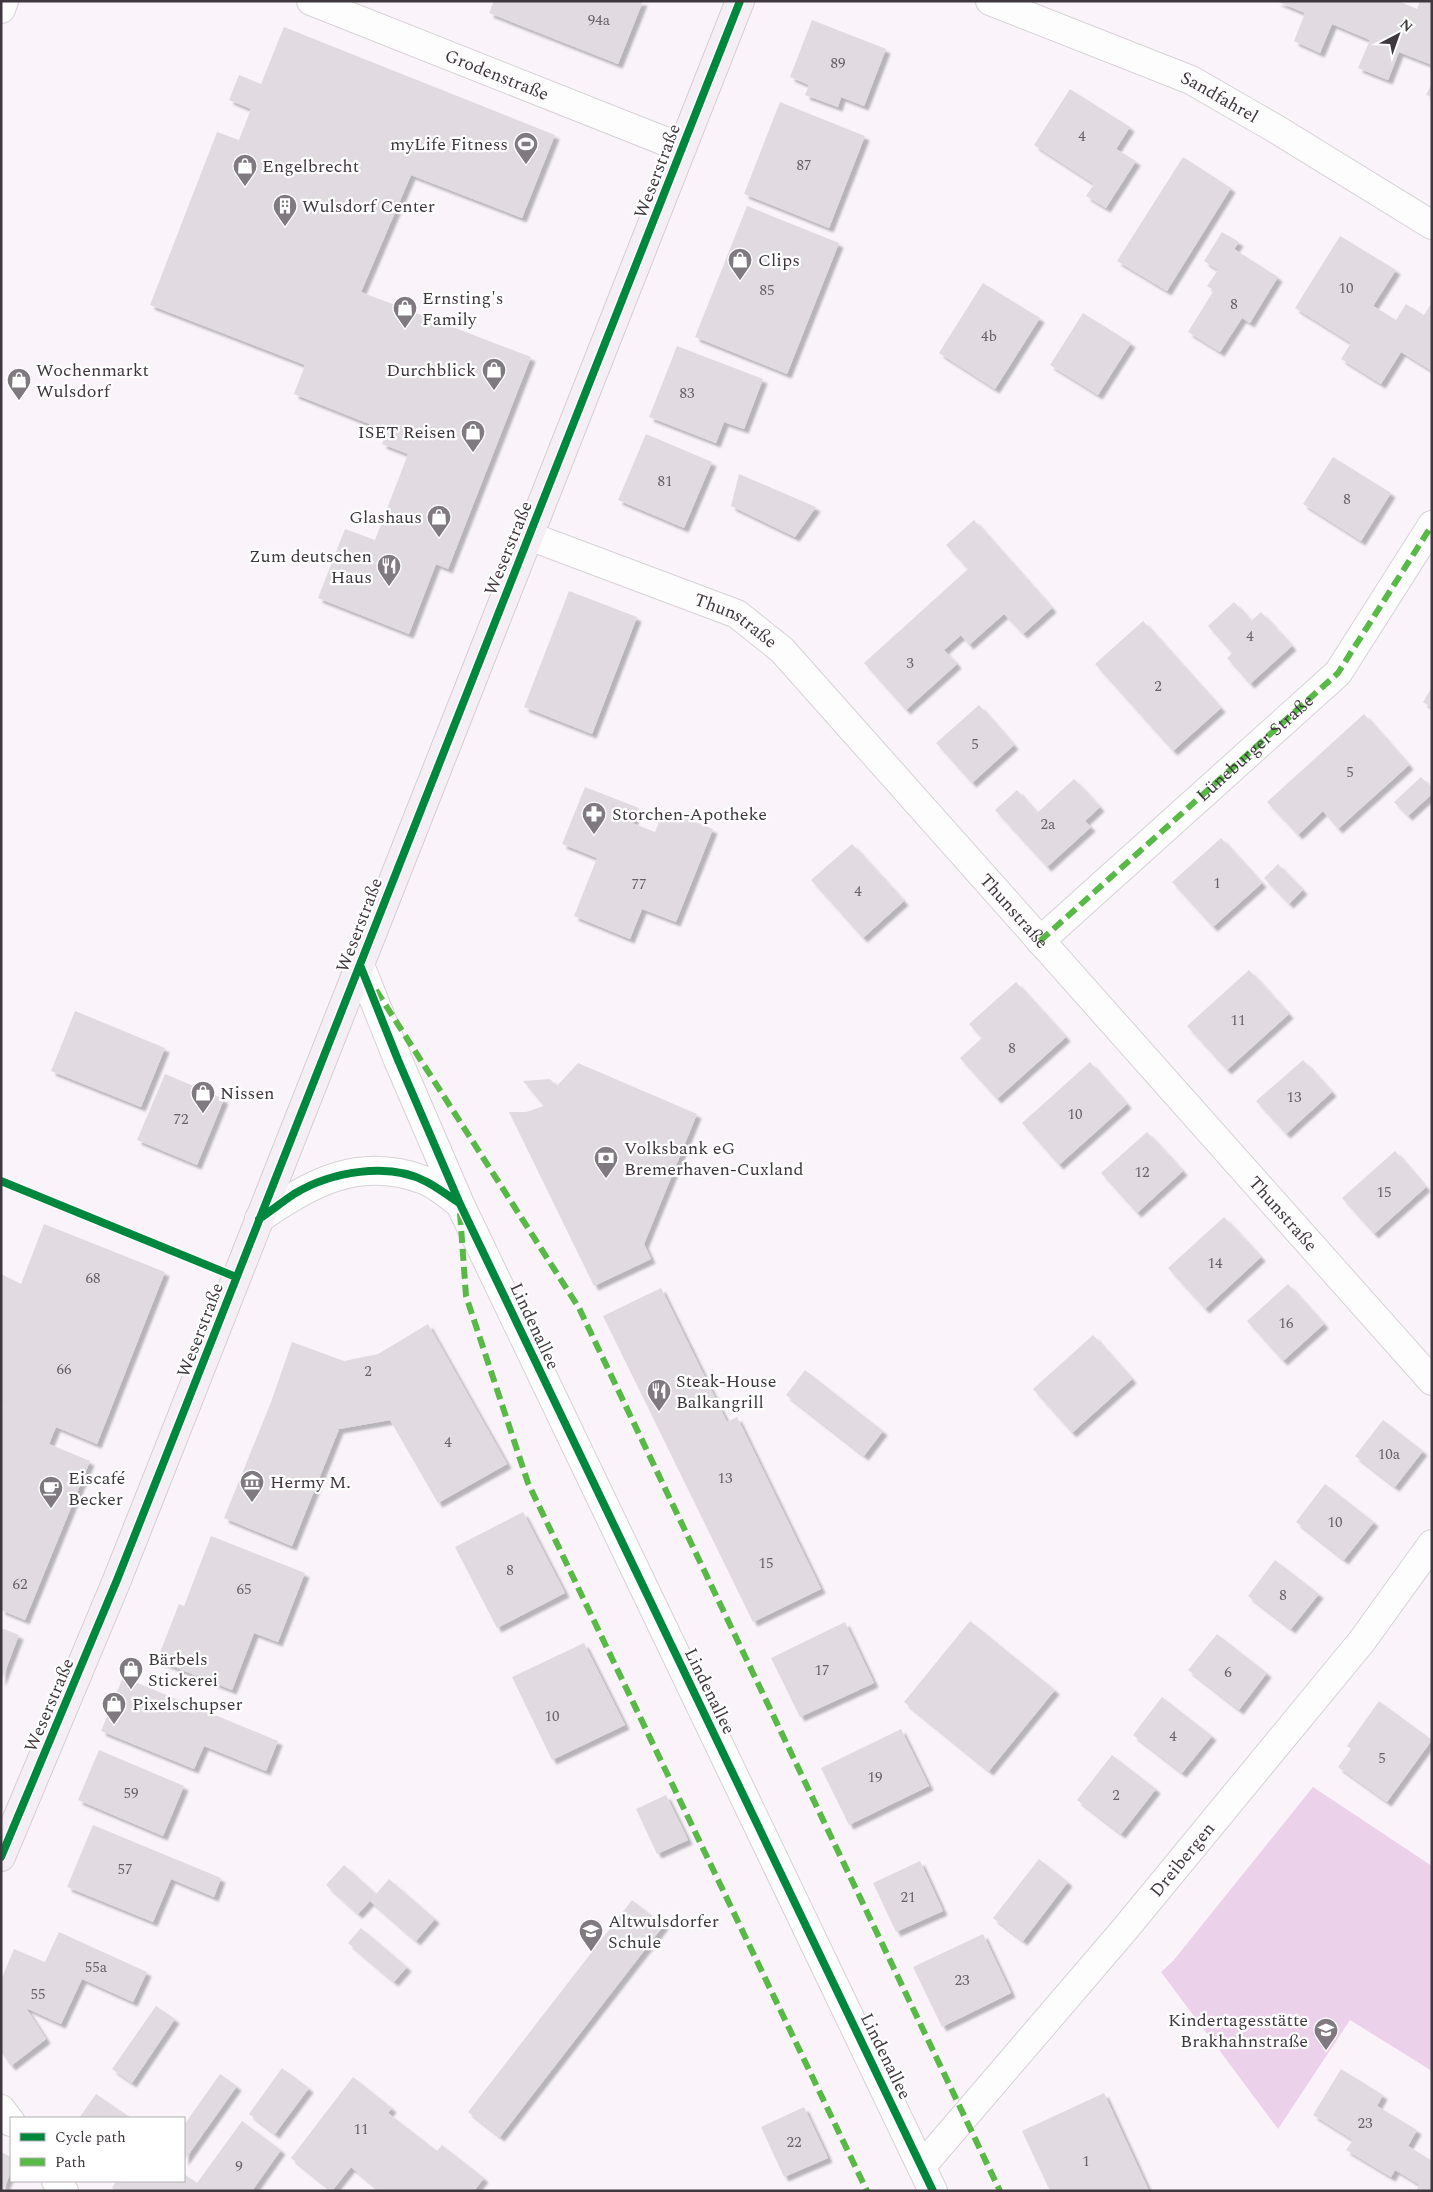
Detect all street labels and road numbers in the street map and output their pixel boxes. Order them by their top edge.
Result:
street label: Grodenstraße [441,42,553,108]
street label: Sandfahrel [1177,64,1263,130]
street label: Weserstraße [627,120,688,222]
street label: Weserstraße [477,497,540,599]
street label: Thunstraße [690,586,783,655]
street label: Lüneburger Straße [1190,688,1320,808]
street label: Thunstraße [973,868,1055,955]
street label: Weserstraße [329,874,390,976]
street label: Thunstraße [1242,1170,1324,1258]
street label: Lindenallee [503,1278,567,1374]
street label: Weserstraße [170,1279,231,1381]
street label: Lindenallee [677,1643,742,1739]
street label: Weserstraße [18,1654,81,1756]
street label: Dreibergen [1143,1816,1222,1903]
street label: Lindenallee [853,2008,918,2104]

